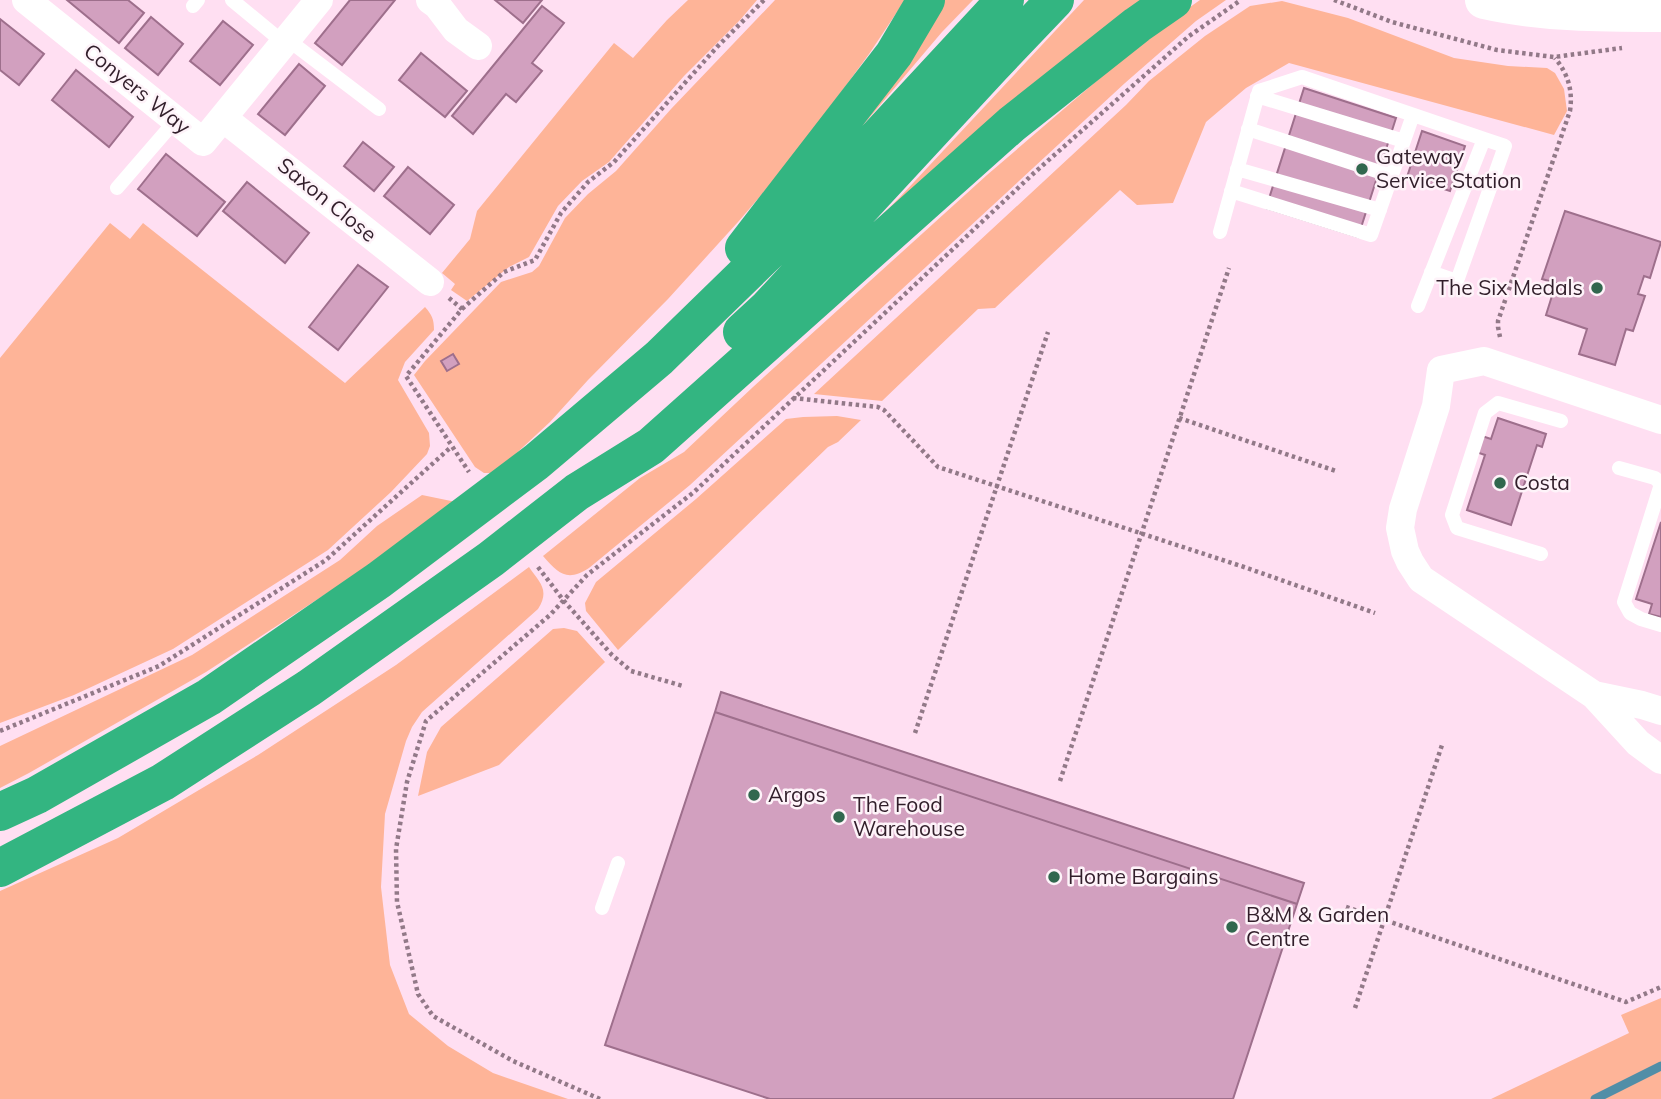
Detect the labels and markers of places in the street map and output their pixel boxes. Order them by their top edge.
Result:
place label: Gateway Service Station [1376,143,1522,193]
marker: Gateway Service Station [1354,161,1370,177]
place label: The Six Medals [1436,274,1583,300]
marker: The Six Medals [1589,280,1605,296]
place label: Costa [1514,469,1570,495]
marker: Costa [1492,475,1508,491]
place label: Argos [768,781,826,807]
marker: Argos [746,787,762,803]
place label: The Food Warehouse [853,791,965,841]
marker: The Food Warehouse [831,809,847,825]
place label: Home Bargains [1068,863,1219,889]
marker: Home Bargains [1046,869,1062,885]
place label: B&M & Garden Centre [1246,901,1389,951]
marker: B&M & Garden Centre [1224,919,1240,935]

